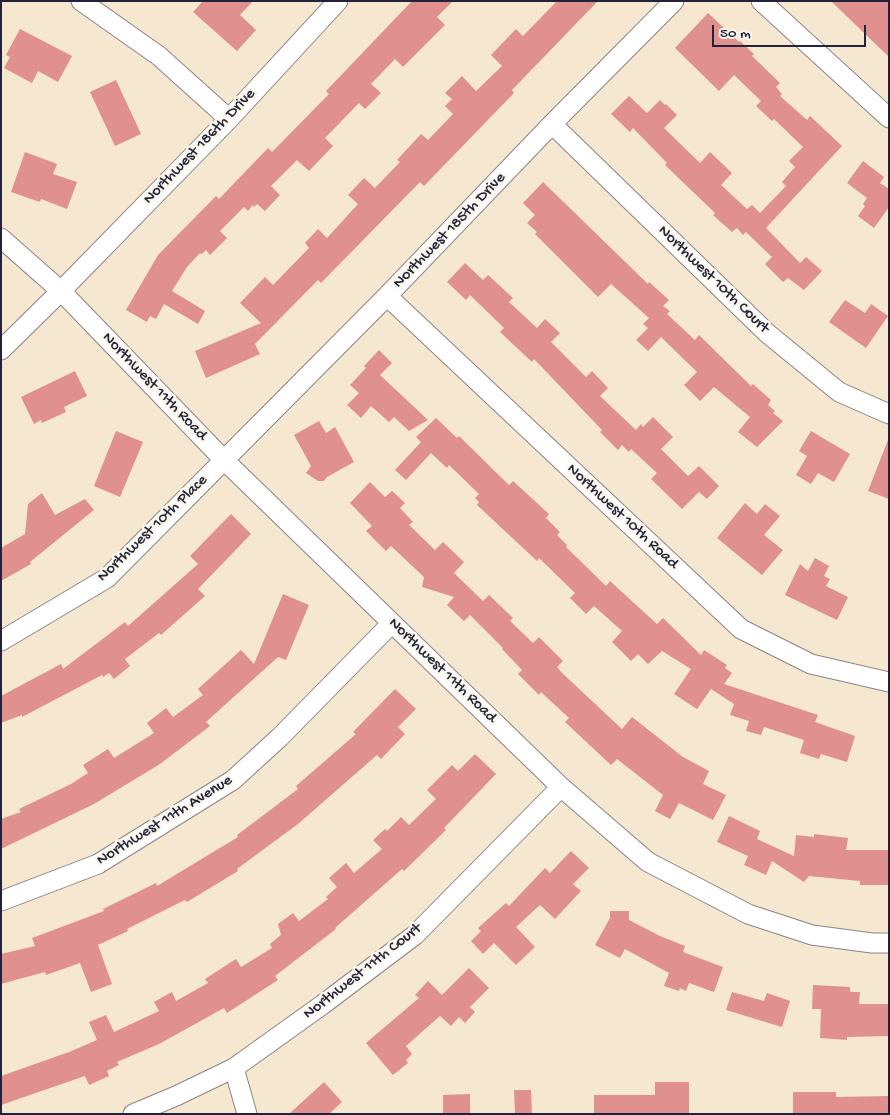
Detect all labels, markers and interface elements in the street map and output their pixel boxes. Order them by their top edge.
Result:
scale bar [715,15,869,47]
text: 50 m [720,25,751,43]
street label: Northwest 186th Drive [140,85,260,209]
street label: Northwest 185th Drive [390,169,510,293]
street label: Northwest 10th Court [653,222,773,338]
street label: Northwest 11th Road [97,329,211,445]
street label: Northwest 10th Road [562,460,682,574]
street label: Northwest 10th Place [94,471,212,587]
street label: Northwest 11th Road [384,614,500,728]
street label: Northwest 11th Avenue [94,771,236,871]
street label: Northwest 11th Court [300,920,426,1024]

